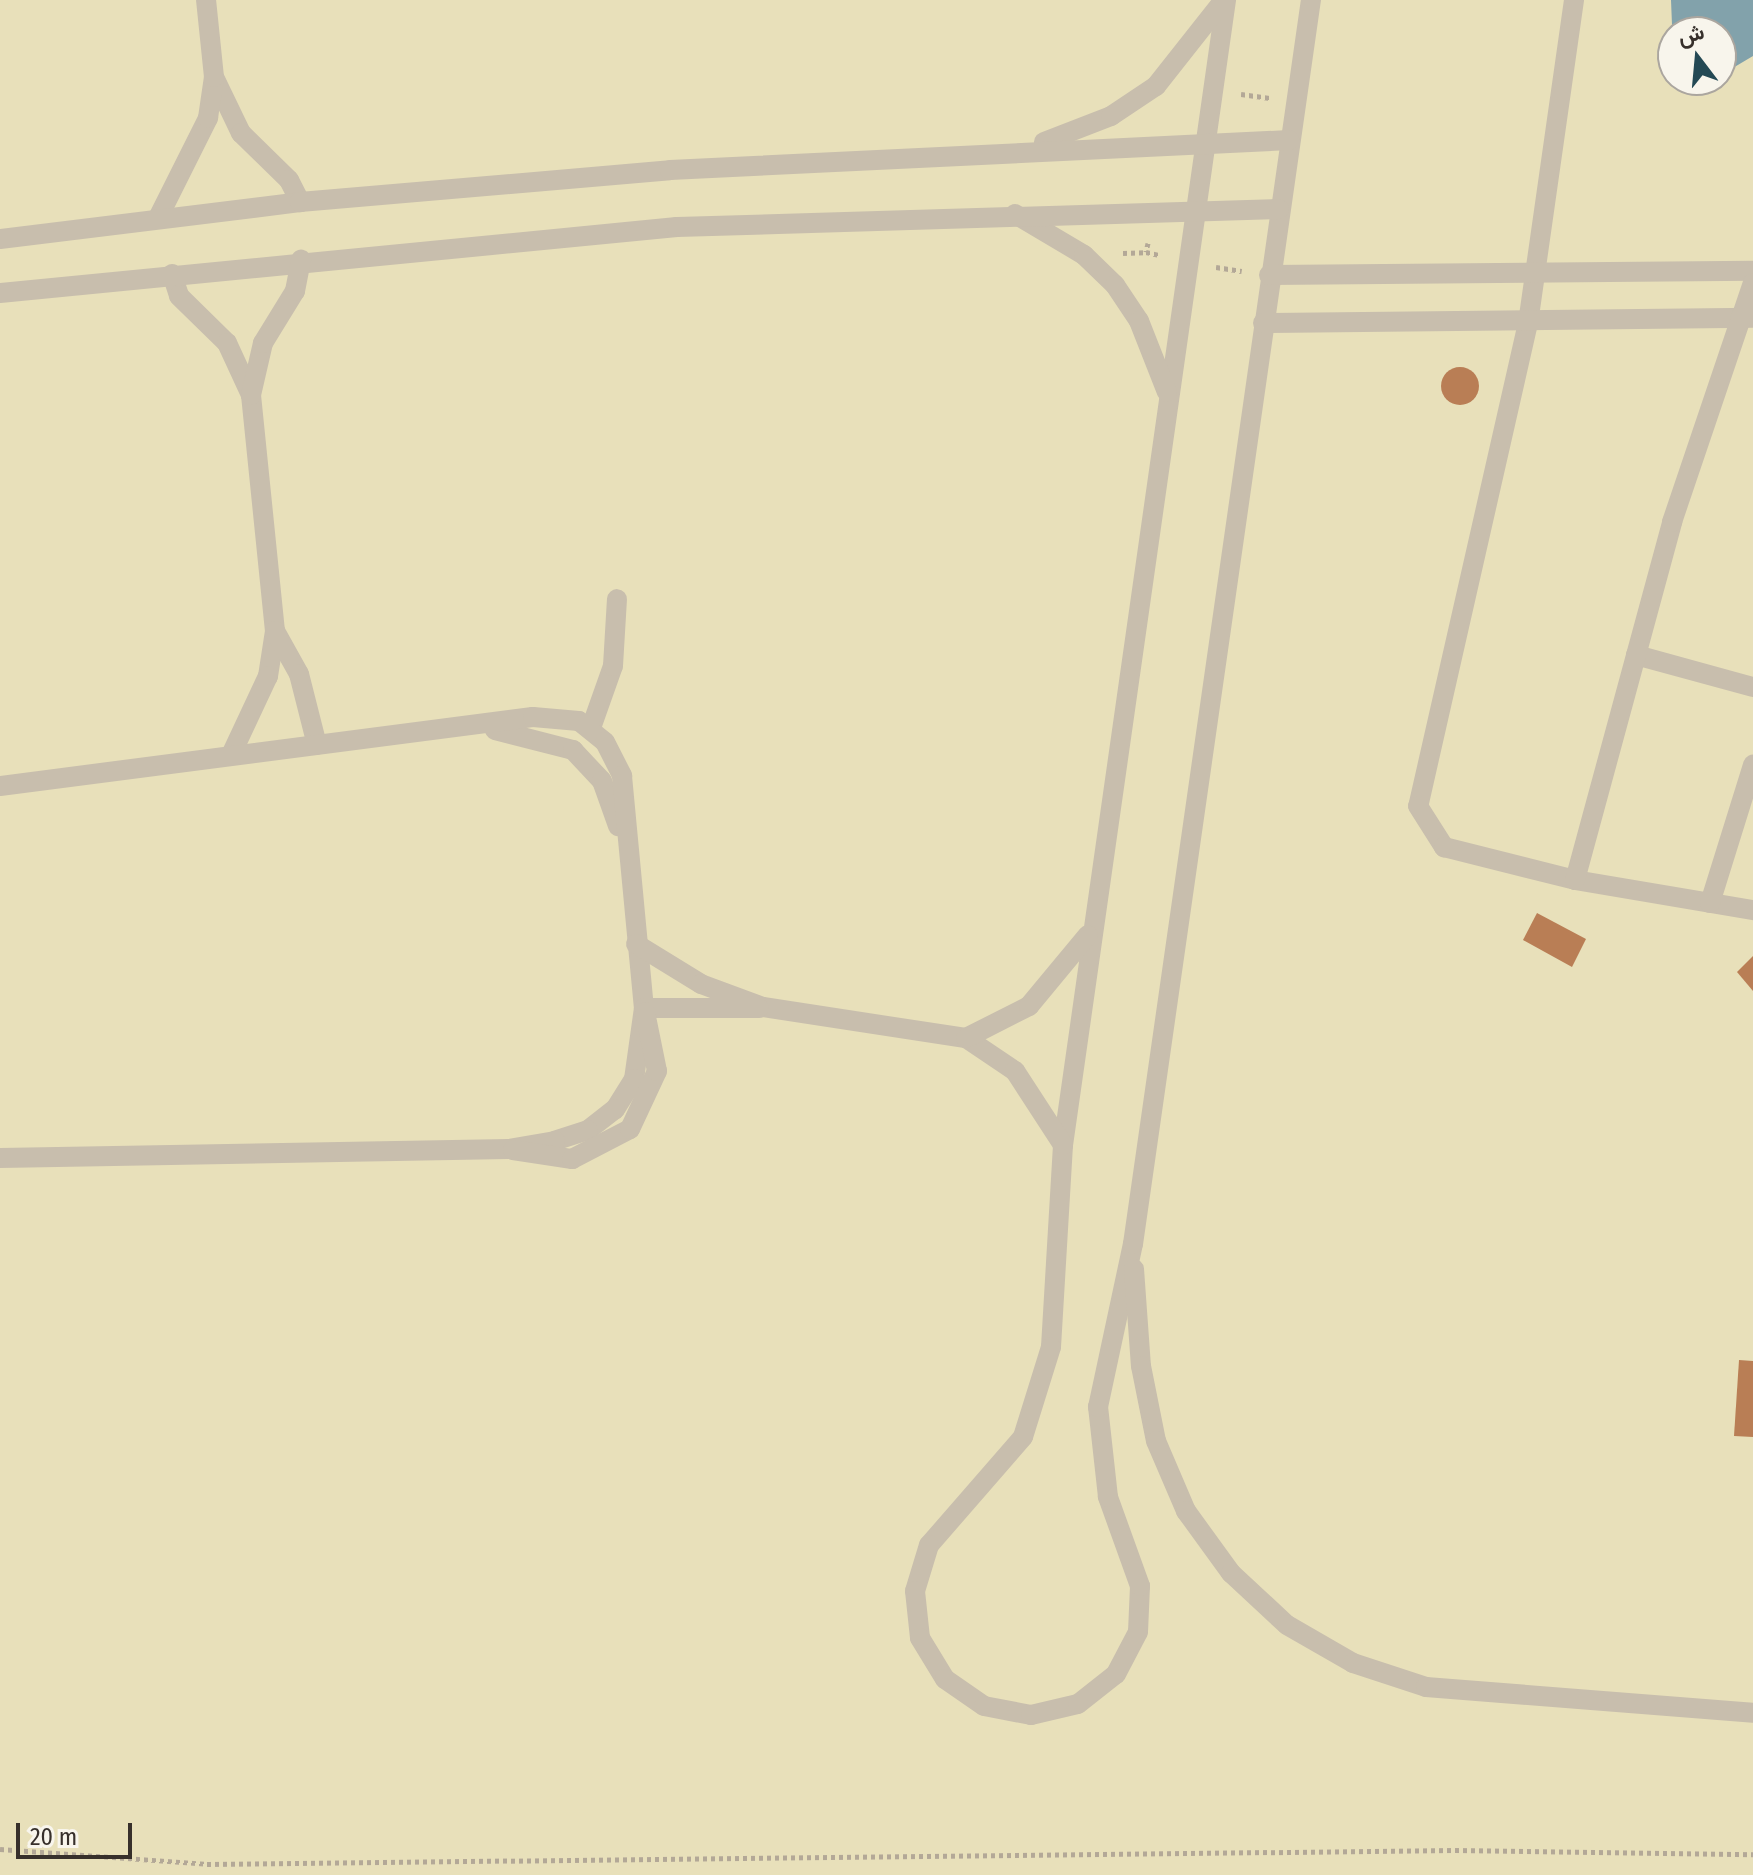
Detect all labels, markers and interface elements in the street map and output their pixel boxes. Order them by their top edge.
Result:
north arrow [1657,16,1737,96]
text: ش [1674,18,1707,51]
scale bar [20,1807,136,1857]
text: 20 m [30,1823,77,1851]

